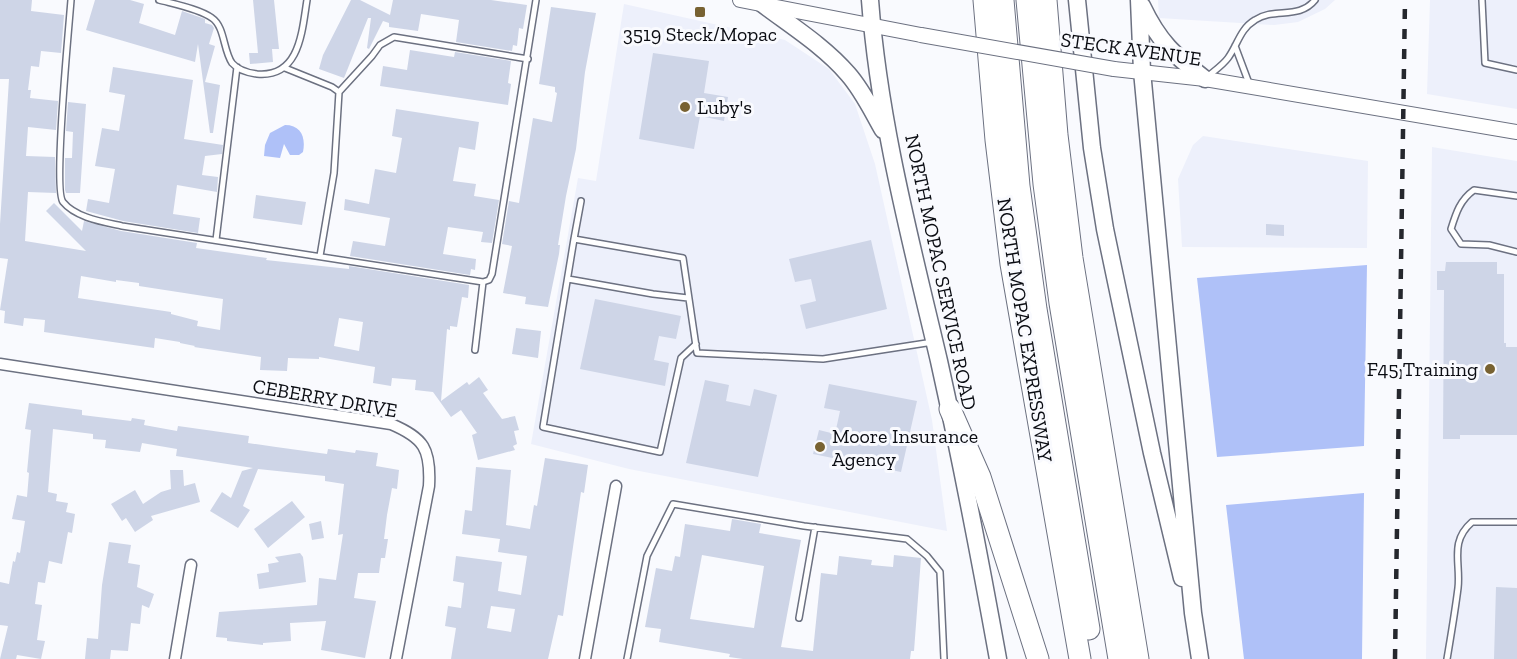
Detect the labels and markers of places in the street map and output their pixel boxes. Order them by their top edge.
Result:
marker: 3519 Steck/Mopac [693,5,707,19]
place label: 3519 Steck/Mopac [623,22,777,46]
place label: Luby's [697,95,752,119]
marker: Luby's [678,100,692,114]
place label: F45 Training [1367,357,1478,381]
marker: F45 Training [1483,362,1497,376]
place label: Moore Insurance Agency [832,424,978,471]
marker: Moore Insurance Agency [813,440,827,454]

